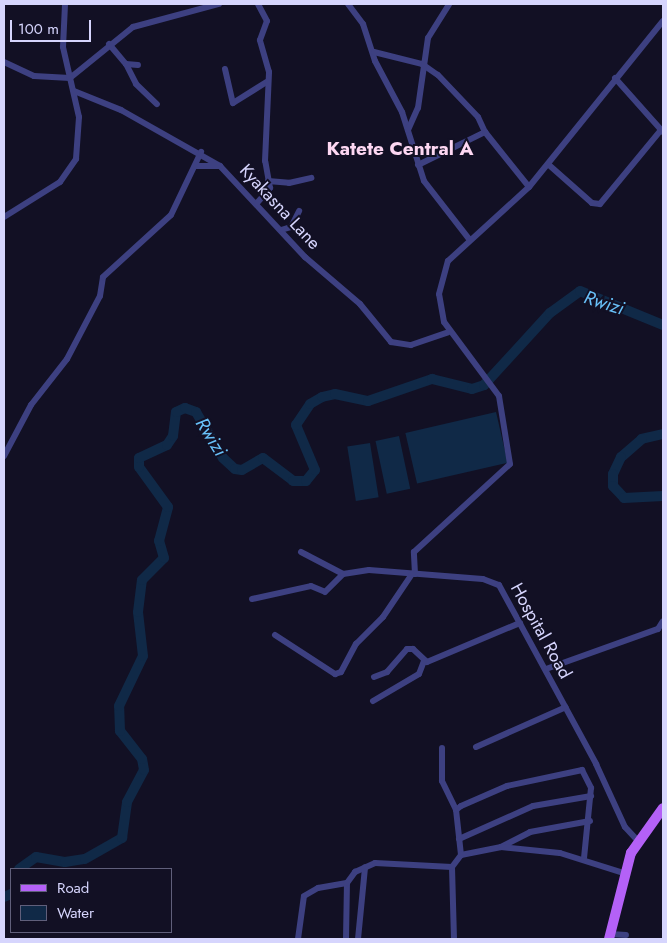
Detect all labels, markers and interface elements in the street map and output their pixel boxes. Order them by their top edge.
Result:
scale bar [12,10,94,42]
text: 100 m [18,18,59,40]
district label: Katete Central A [326,138,474,160]
street label: Kyakasna Lane [235,160,325,254]
water label: Rwizi [581,286,627,320]
water label: Rwizi [190,414,232,460]
street label: Hospital Road [506,579,576,683]
legend [10,868,172,933]
text: Road [57,877,89,899]
text: Water [57,902,94,924]

